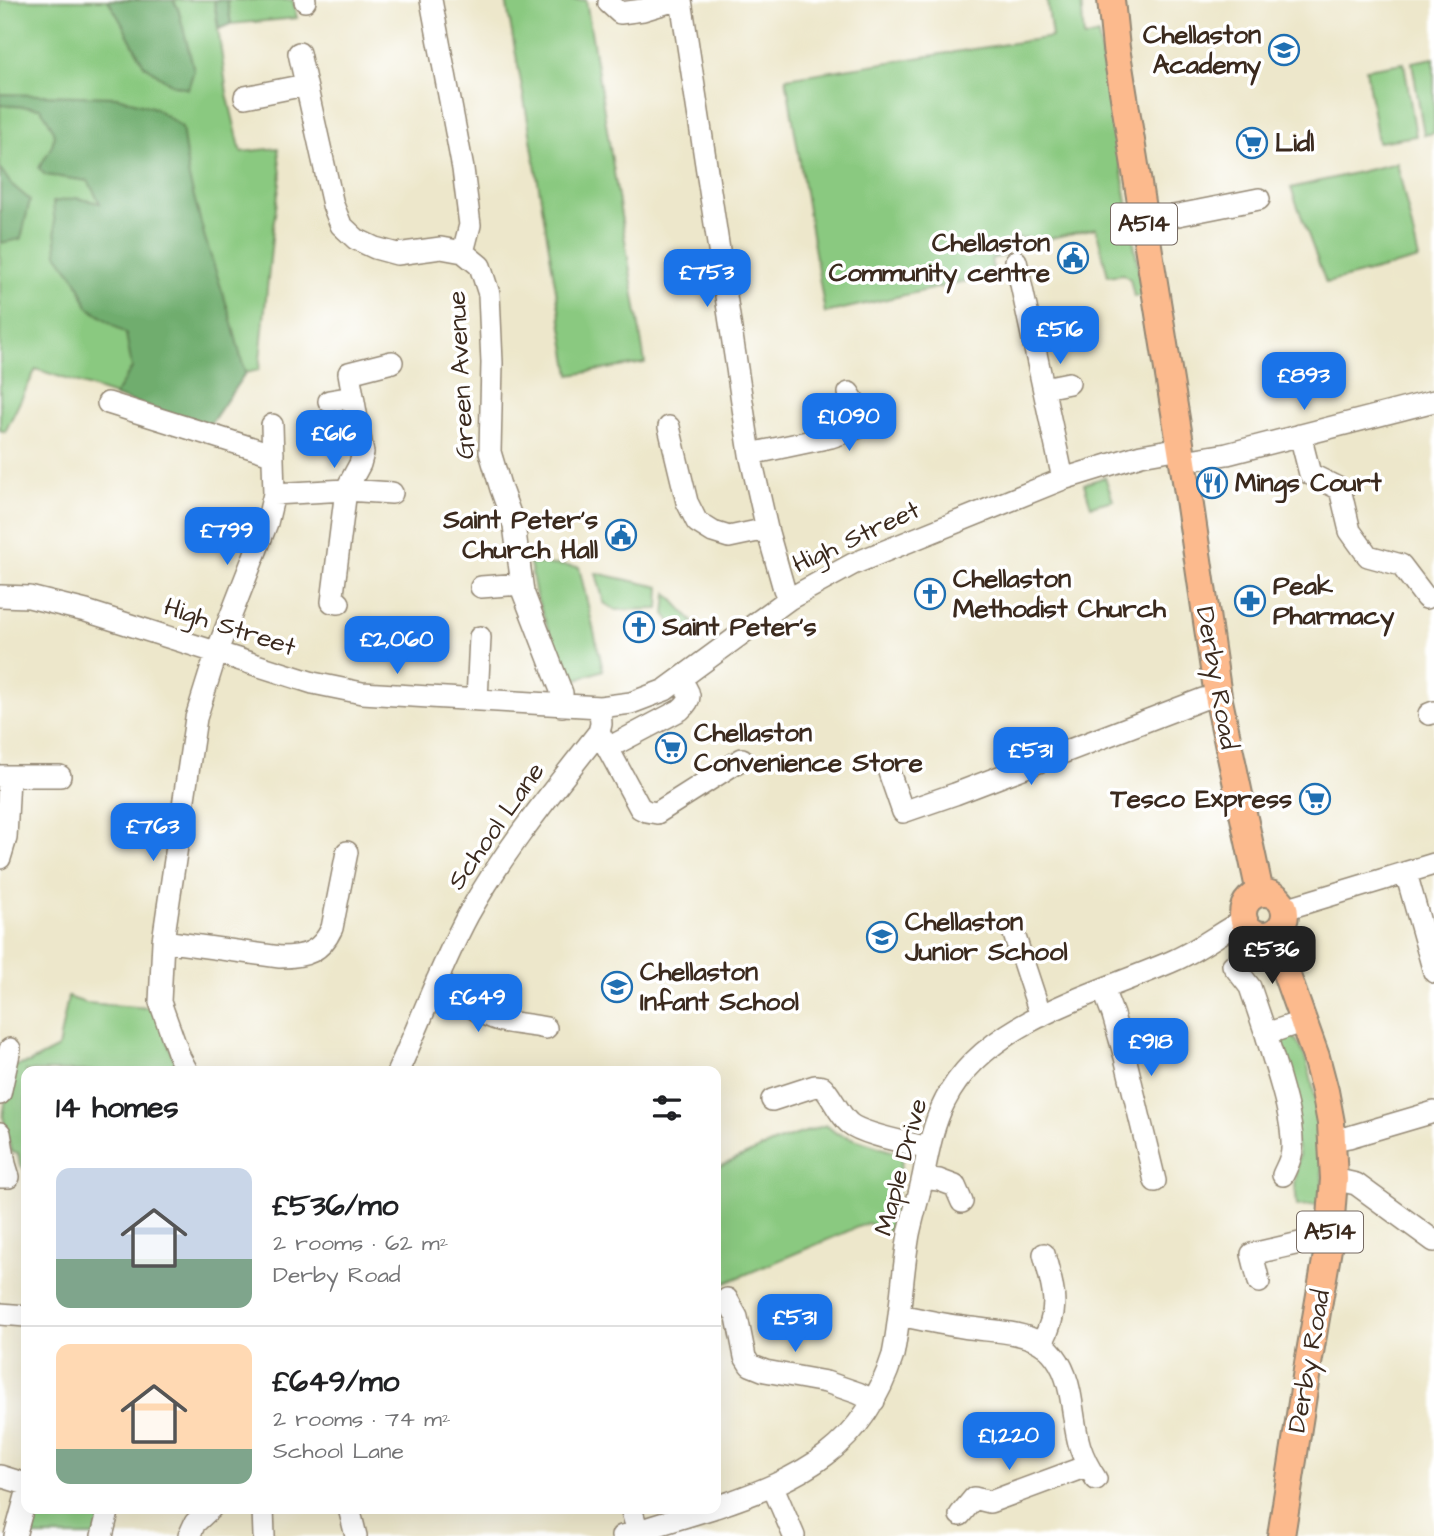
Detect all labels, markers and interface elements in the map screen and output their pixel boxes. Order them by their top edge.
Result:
place label: Chellaston Academy [1143,17,1262,86]
school or university icon: Chellaston Academy [1267,33,1301,67]
place label: Lidl [1275,125,1314,161]
supermarket icon: Lidl [1235,126,1269,160]
road number: A514 [1111,204,1177,244]
place label: Chellaston Community centre [829,225,1050,294]
public building icon: Chellaston Community centre [1056,241,1090,275]
pin: £753 [666,250,748,309]
text: £753 [680,256,734,288]
street label: Green Avenue [439,290,483,460]
pin: £516 [1019,306,1101,366]
text: £516 [1037,313,1083,345]
pin: £893 [1263,352,1345,412]
text: £893 [1278,359,1330,391]
pin: £1,090 [792,393,906,453]
text: £1,090 [818,400,880,432]
pin: £616 [293,410,375,470]
text: £616 [312,417,356,449]
place label: Mings Court [1235,465,1382,504]
restaurant icon: Mings Court [1195,466,1229,500]
street label: High Street [787,492,927,584]
place label: Saint Peter's Church Hall [442,502,598,568]
pin: £799 [186,508,268,567]
text: £799 [201,514,253,546]
public building icon: Saint Peter's Church Hall [604,518,638,552]
place label: Chellaston Methodist Church [953,561,1167,627]
place label: Peak Pharmacy [1273,568,1395,637]
church icon: Chellaston Methodist Church [913,577,947,611]
pharmacy icon: Peak Pharmacy [1233,584,1267,618]
street label: High Street [159,589,301,667]
street label: Derby Road [1185,604,1247,753]
place label: Saint Peter's [661,609,817,645]
church icon: Saint Peter's [622,610,656,644]
pin: £2,060 [340,616,454,676]
text: £2,060 [360,623,434,655]
place label: Chellaston Convenience Store [694,715,923,781]
pin: £531 [990,728,1072,787]
supermarket icon: Chellaston Convenience Store [654,731,688,765]
text: £531 [1009,734,1053,766]
street label: School Lane [439,755,553,897]
place label: Tesco Express [1110,781,1292,817]
supermarket icon: Tesco Express [1298,782,1332,816]
pin: £763 [112,804,194,863]
text: £763 [127,810,179,842]
place label: Chellaston Junior School [904,904,1068,970]
school or university icon: Chellaston Junior School [865,920,899,954]
pin: £536 [1231,926,1313,986]
text: £536 [1245,933,1299,965]
place label: Chellaston Infant School [640,954,799,1020]
school or university icon: Chellaston Infant School [600,970,634,1004]
pin: £649 [437,974,519,1034]
text: £649 [450,981,506,1013]
pin: £918 [1110,1018,1192,1078]
text: £918 [1129,1025,1173,1057]
text: 14 homes [56,1087,179,1129]
icon: filters [648,1089,686,1127]
street label: Maple Drive [865,1095,937,1239]
text: £536/mo [273,1185,398,1227]
icon: home [112,1196,196,1280]
road number: A514 [1297,1212,1363,1252]
text: 2 rooms · 62 m² [273,1227,448,1259]
text: Derby Road [273,1259,401,1291]
street label: Derby Road [1279,1287,1341,1436]
pin: £531 [754,1294,836,1354]
text: £531 [773,1301,817,1333]
text: £649/mo [273,1361,399,1403]
icon: home [112,1372,196,1456]
text: 2 rooms · 74 m² [273,1403,451,1435]
pin: £1,220 [952,1412,1066,1472]
text: £1,220 [979,1419,1039,1451]
text: School Lane [273,1435,404,1467]

